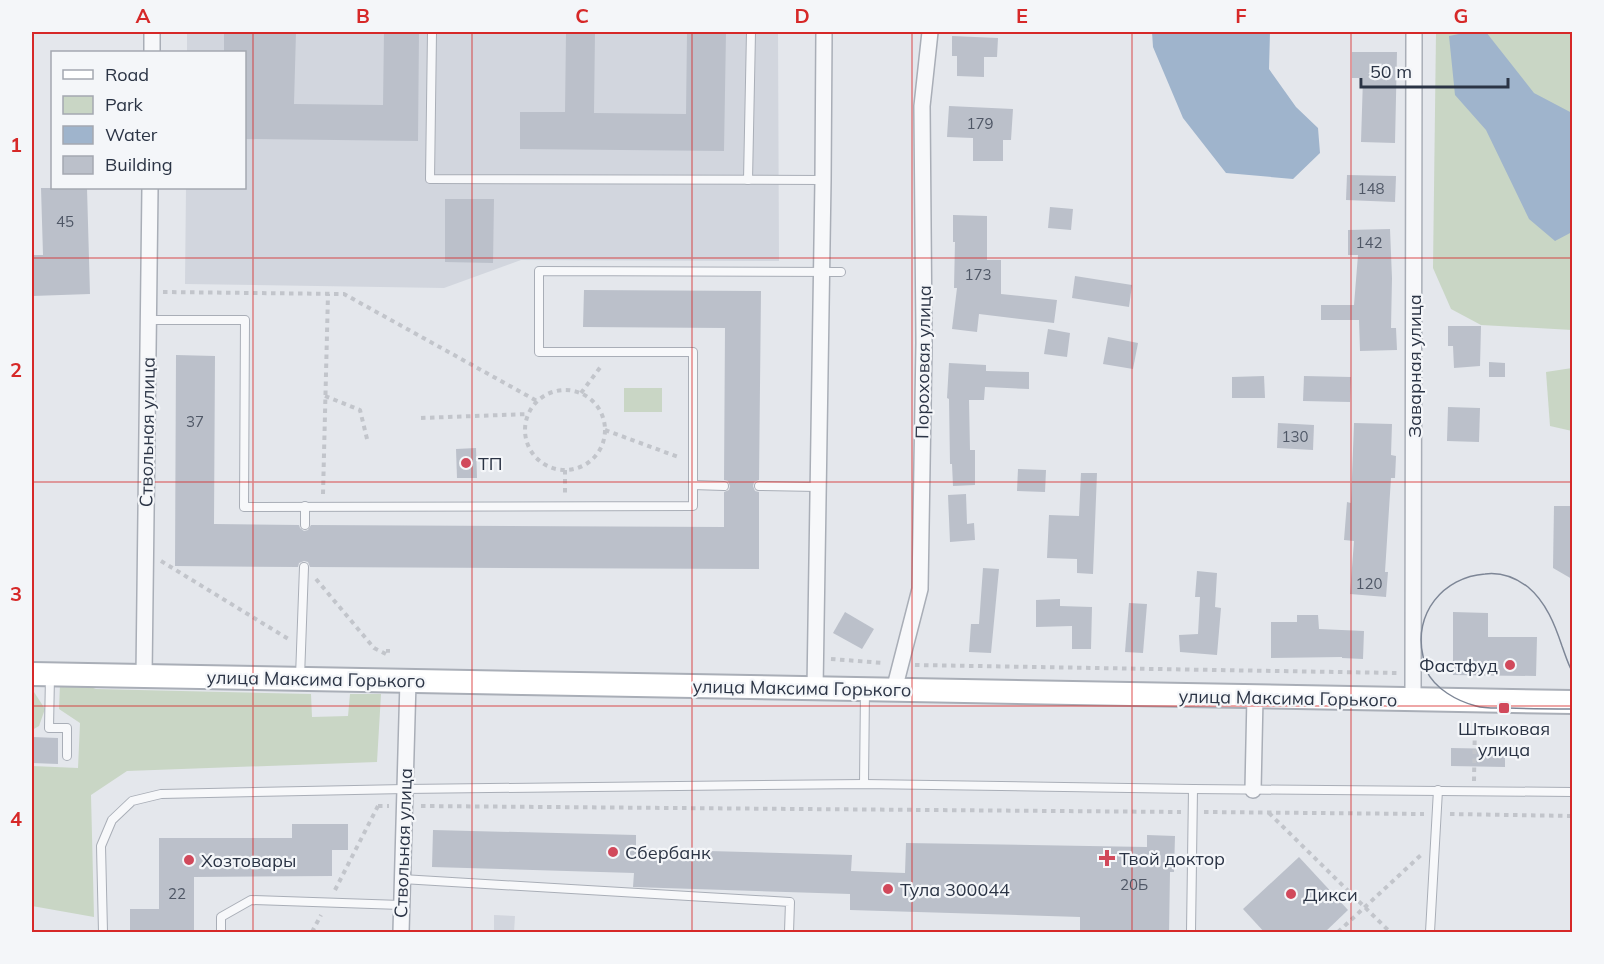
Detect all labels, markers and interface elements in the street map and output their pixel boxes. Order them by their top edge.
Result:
text: A [136,3,151,28]
text: B [356,3,370,28]
text: C [575,3,589,28]
text: D [794,3,810,28]
text: E [1016,3,1028,28]
text: F [1235,3,1247,28]
text: G [1454,3,1468,28]
legend [51,51,246,189]
scale bar [1361,51,1508,89]
text: 50 m [1370,60,1412,83]
text: Road [105,63,149,86]
text: Park [105,93,144,116]
house number: 179 [966,114,994,133]
text: Water [105,123,158,146]
text: 1 [10,132,22,157]
text: Building [105,153,173,176]
house number: 148 [1357,179,1385,198]
house number: 45 [56,212,74,231]
house number: 142 [1355,233,1383,252]
house number: 173 [964,265,992,284]
street label: Пороховая улица [910,285,936,439]
street label: Заварная улица [1403,294,1426,438]
text: 2 [10,357,22,382]
street label: Ствольная улица [134,357,160,507]
house number: 37 [186,412,204,431]
house number: 130 [1281,427,1309,446]
place label: ТП [478,452,503,475]
marker: ТП [459,456,473,470]
house number: 120 [1355,574,1383,593]
text: 3 [10,581,22,606]
place label: Фастфуд [1419,654,1498,677]
marker: Фастфуд [1503,658,1517,672]
street label: улица Максима Горького [206,666,426,692]
street label: улица Максима Горького [692,675,912,701]
street label: улица Максима Горького [1178,685,1398,711]
marker: Штыковая улица [1497,701,1511,715]
place label: Штыковая улица [1458,717,1550,761]
street label: Ствольная улица [389,768,417,918]
text: 4 [10,806,22,831]
place label: Сбербанк [625,841,711,864]
marker: Сбербанк [606,845,620,859]
place label: Твой доктор [1119,847,1225,870]
place label: Хозтовары [201,849,296,872]
marker: Твой доктор [1100,851,1114,865]
marker: Хозтовары [182,853,196,867]
house number: 20Б [1120,875,1148,894]
place label: Тула 300044 [900,878,1010,901]
marker: Тула 300044 [881,882,895,896]
place label: Дикси [1303,883,1358,906]
house number: 22 [168,884,186,903]
marker: Дикси [1284,887,1298,901]

